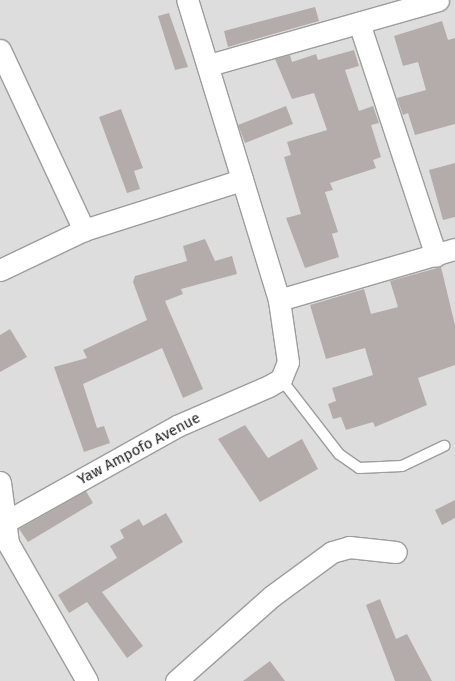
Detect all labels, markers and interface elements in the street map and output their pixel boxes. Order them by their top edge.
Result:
street label: Yaw Ampofo Avenue [75,409,203,489]

